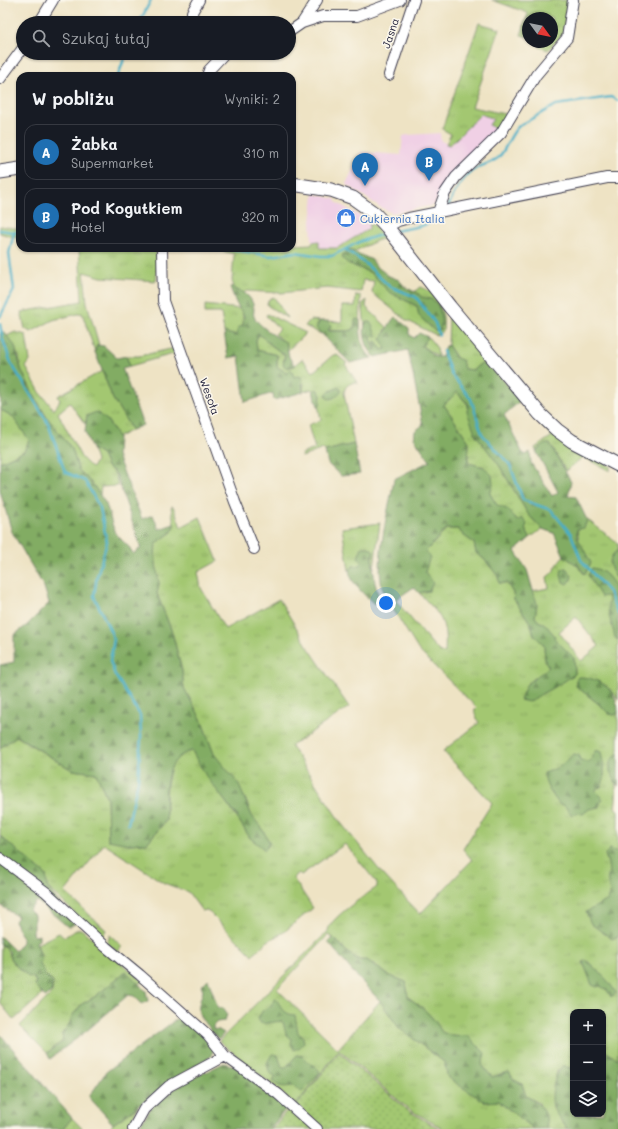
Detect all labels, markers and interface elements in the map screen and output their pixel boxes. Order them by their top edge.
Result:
north arrow [522,12,558,48]
search box [16,16,296,60]
street label: Jasna [378,16,402,50]
icon: search [30,27,52,49]
text: Szukaj tutaj [62,28,150,48]
text: W pobliżu [32,87,114,109]
text: Wyniki: 2 [224,90,280,107]
text: Żabka [71,134,118,154]
text: A [41,144,51,161]
text: 310 m [243,144,279,161]
pin: B [416,148,442,181]
pin: A [352,153,378,186]
text: Supermarket [71,154,154,171]
text: Pod Kogutkiem [71,198,182,218]
shop icon: Cukiernia Italia [335,207,357,229]
text: B [42,208,50,225]
text: 320 m [242,208,279,225]
place label: Cukiernia Italia [360,211,445,226]
text: Hotel [71,218,105,235]
street label: Wesoła [196,375,224,417]
your location [376,593,396,613]
map controls [570,1009,606,1117]
button: + [570,1009,606,1045]
button: − [570,1045,606,1081]
button: layers [570,1081,606,1117]

